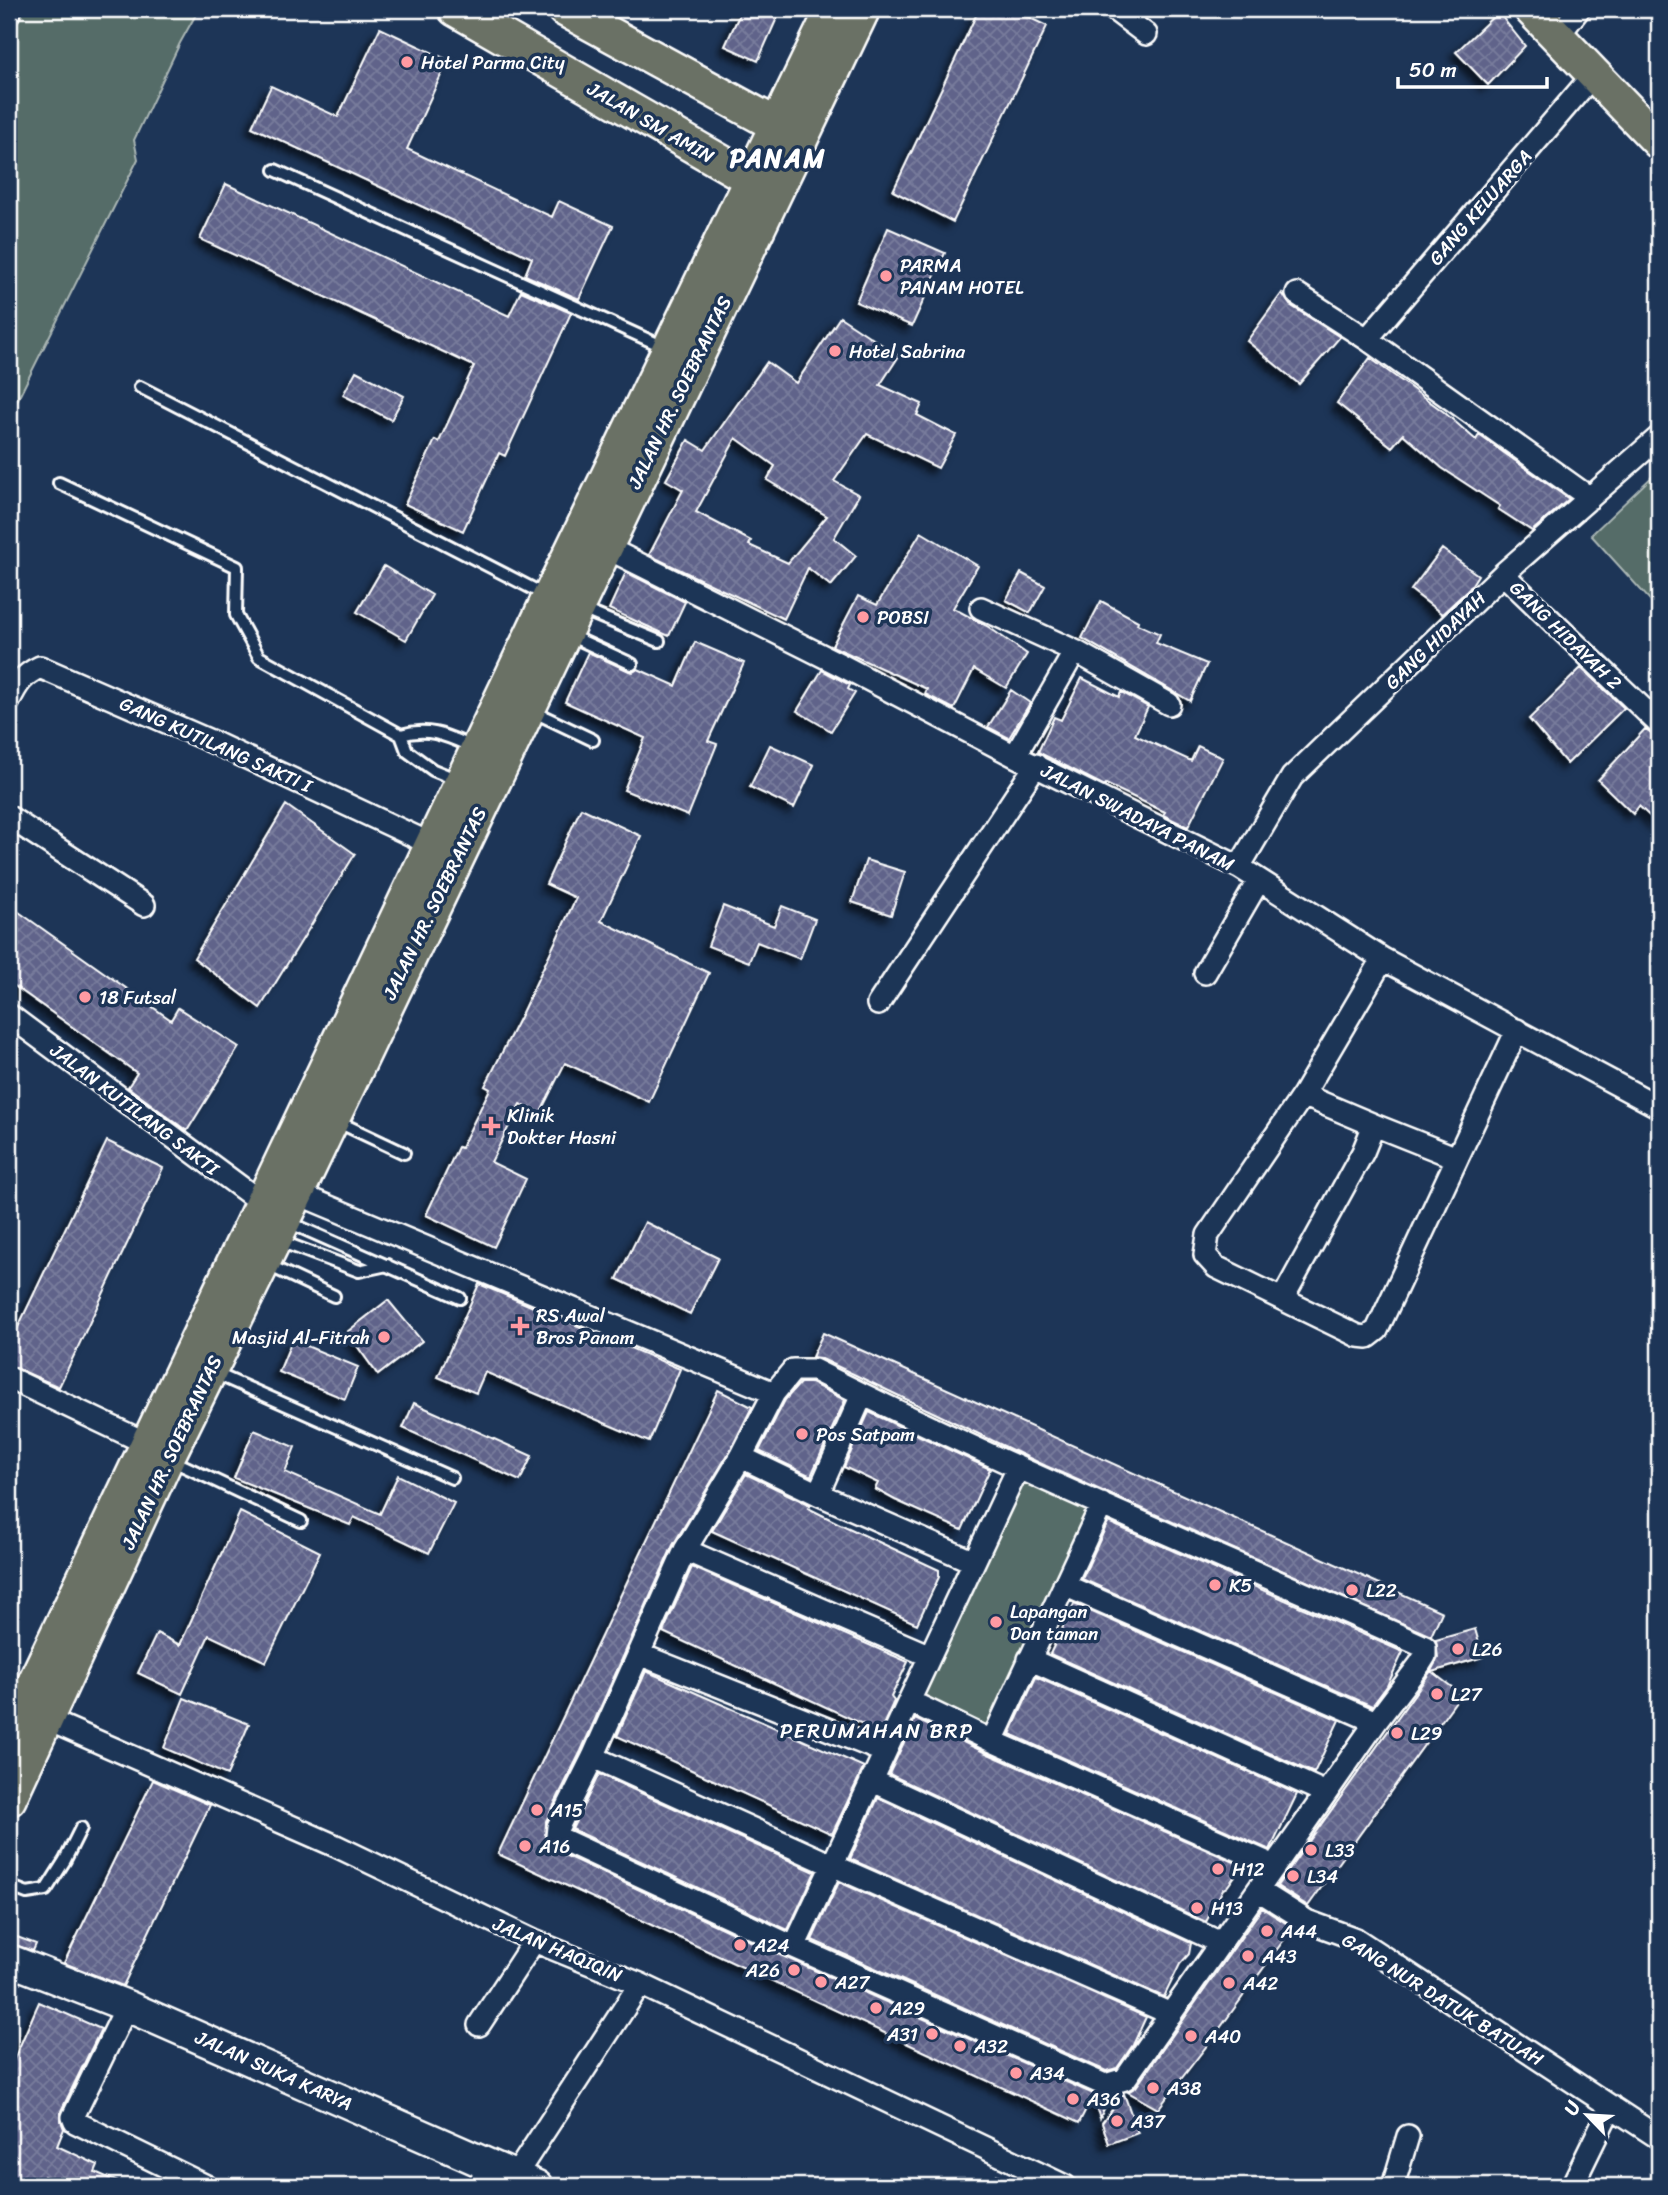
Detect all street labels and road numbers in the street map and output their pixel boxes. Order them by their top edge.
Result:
street label: JALAN SM AMIN [580,72,721,172]
street label: GANG KELUARGA [1420,142,1541,273]
street label: JALAN HR. SOEBRANTAS [618,290,741,495]
street label: GANG HIDAYAH 2 [1501,573,1630,698]
street label: GANG HIDAYAH [1377,583,1494,698]
street label: GANG KUTILANG SAKTI I [114,687,319,802]
street label: JALAN SWADAYA PANAM [1034,754,1241,881]
street label: JALAN HR. SOEBRANTAS [373,801,496,1006]
street label: JALAN KUTILANG SAKTI [42,1034,228,1185]
street label: JALAN HR. SOEBRANTAS [111,1349,231,1556]
street label: JALAN HAQIQIN [487,1907,628,1992]
street label: GANG NUR DATUK BATUAH [1335,1924,1551,2075]
street label: JALAN SUKA KARYA [189,2021,358,2120]

